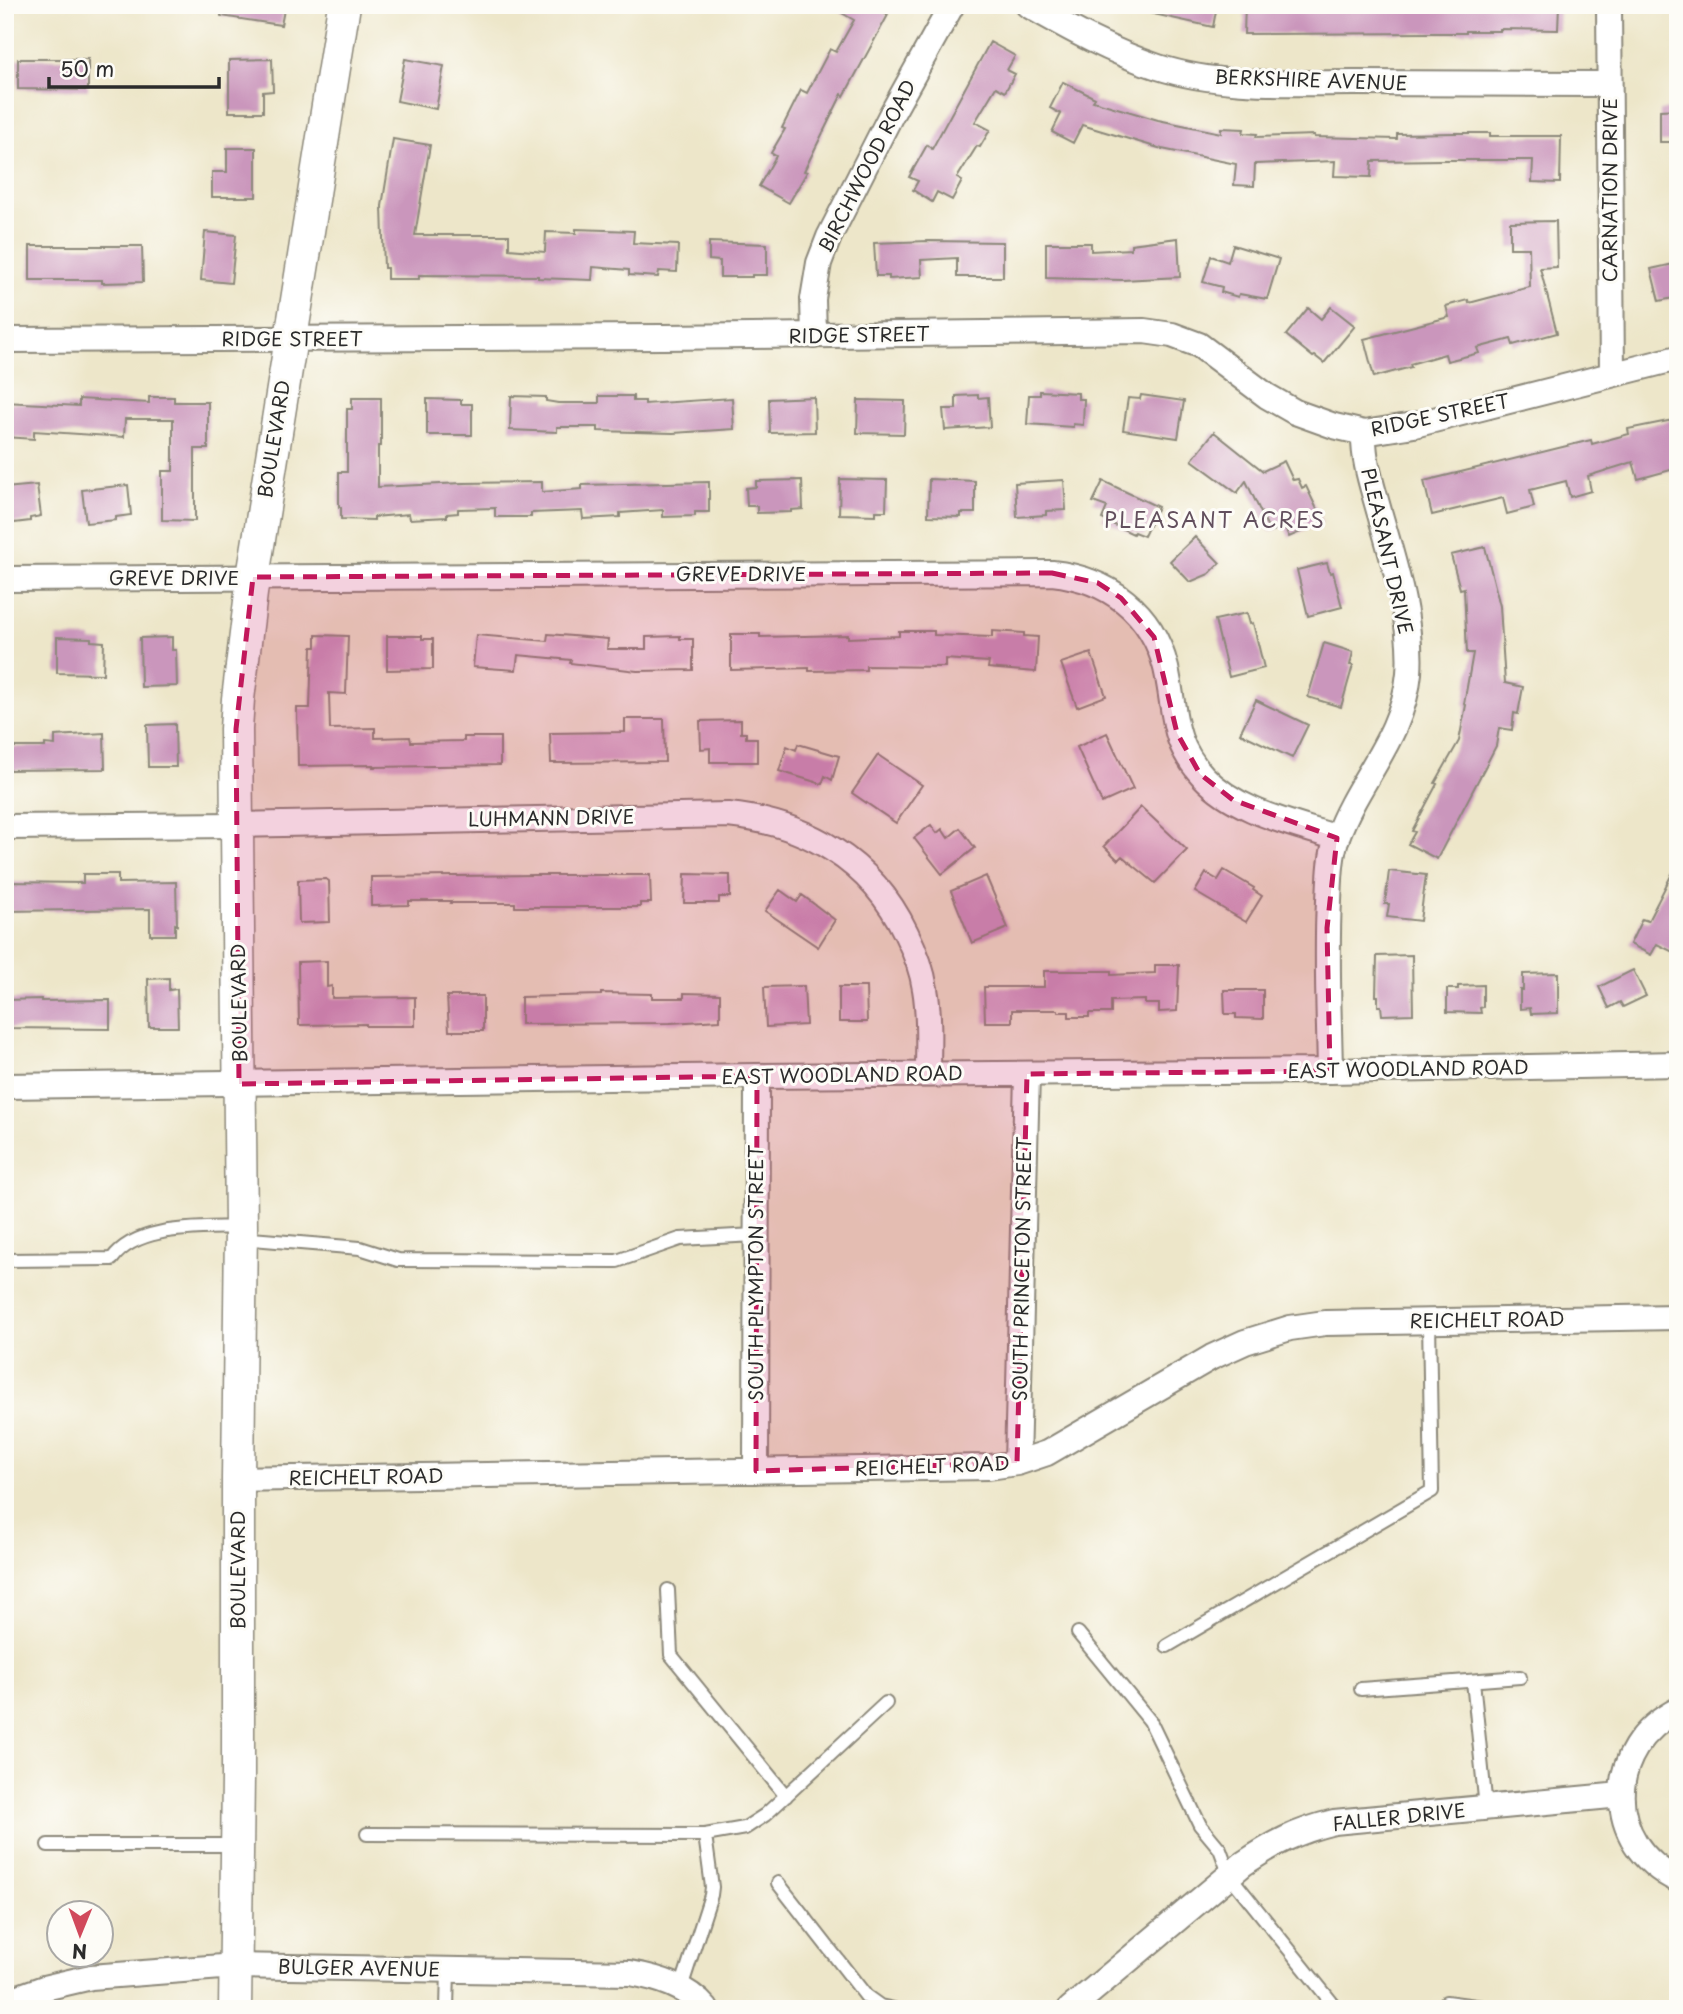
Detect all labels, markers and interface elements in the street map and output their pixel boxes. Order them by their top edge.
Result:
scale bar [49,46,219,90]
text: 50 m [60,52,114,84]
street label: BERKSHIRE AVENUE [1214,62,1408,96]
street label: BIRCHWOOD ROAD [810,74,922,257]
street label: CARNATION DRIVE [1595,98,1623,282]
street label: RIDGE STREET [788,319,930,349]
street label: RIDGE STREET [222,324,362,352]
street label: BOULEVARD [250,378,296,500]
street label: RIDGE STREET [1368,386,1512,442]
street label: PLEASANT DRIVE [1355,465,1421,637]
district label: PLEASANT ACRES [1104,503,1326,535]
street label: GREVE DRIVE [676,559,806,587]
street label: GREVE DRIVE [109,563,239,591]
street label: LUHMANN DRIVE [468,802,634,832]
street label: BOULEVARD [223,943,253,1063]
street label: EAST WOODLAND ROAD [1287,1052,1529,1084]
street label: EAST WOODLAND ROAD [721,1058,963,1090]
street label: SOUTH PRINCETON STREET [1005,1137,1037,1401]
street label: SOUTH PLYMPTON STREET [741,1145,769,1401]
street label: REICHELT ROAD [1409,1304,1565,1334]
street label: REICHELT ROAD [854,1448,1010,1482]
street label: REICHELT ROAD [288,1461,444,1491]
street label: BOULEVARD [223,1510,251,1630]
street label: FALLER DRIVE [1331,1795,1467,1837]
north arrow [46,1898,116,1968]
text: N [72,1938,87,1966]
street label: BULGER AVENUE [278,1952,440,1982]

